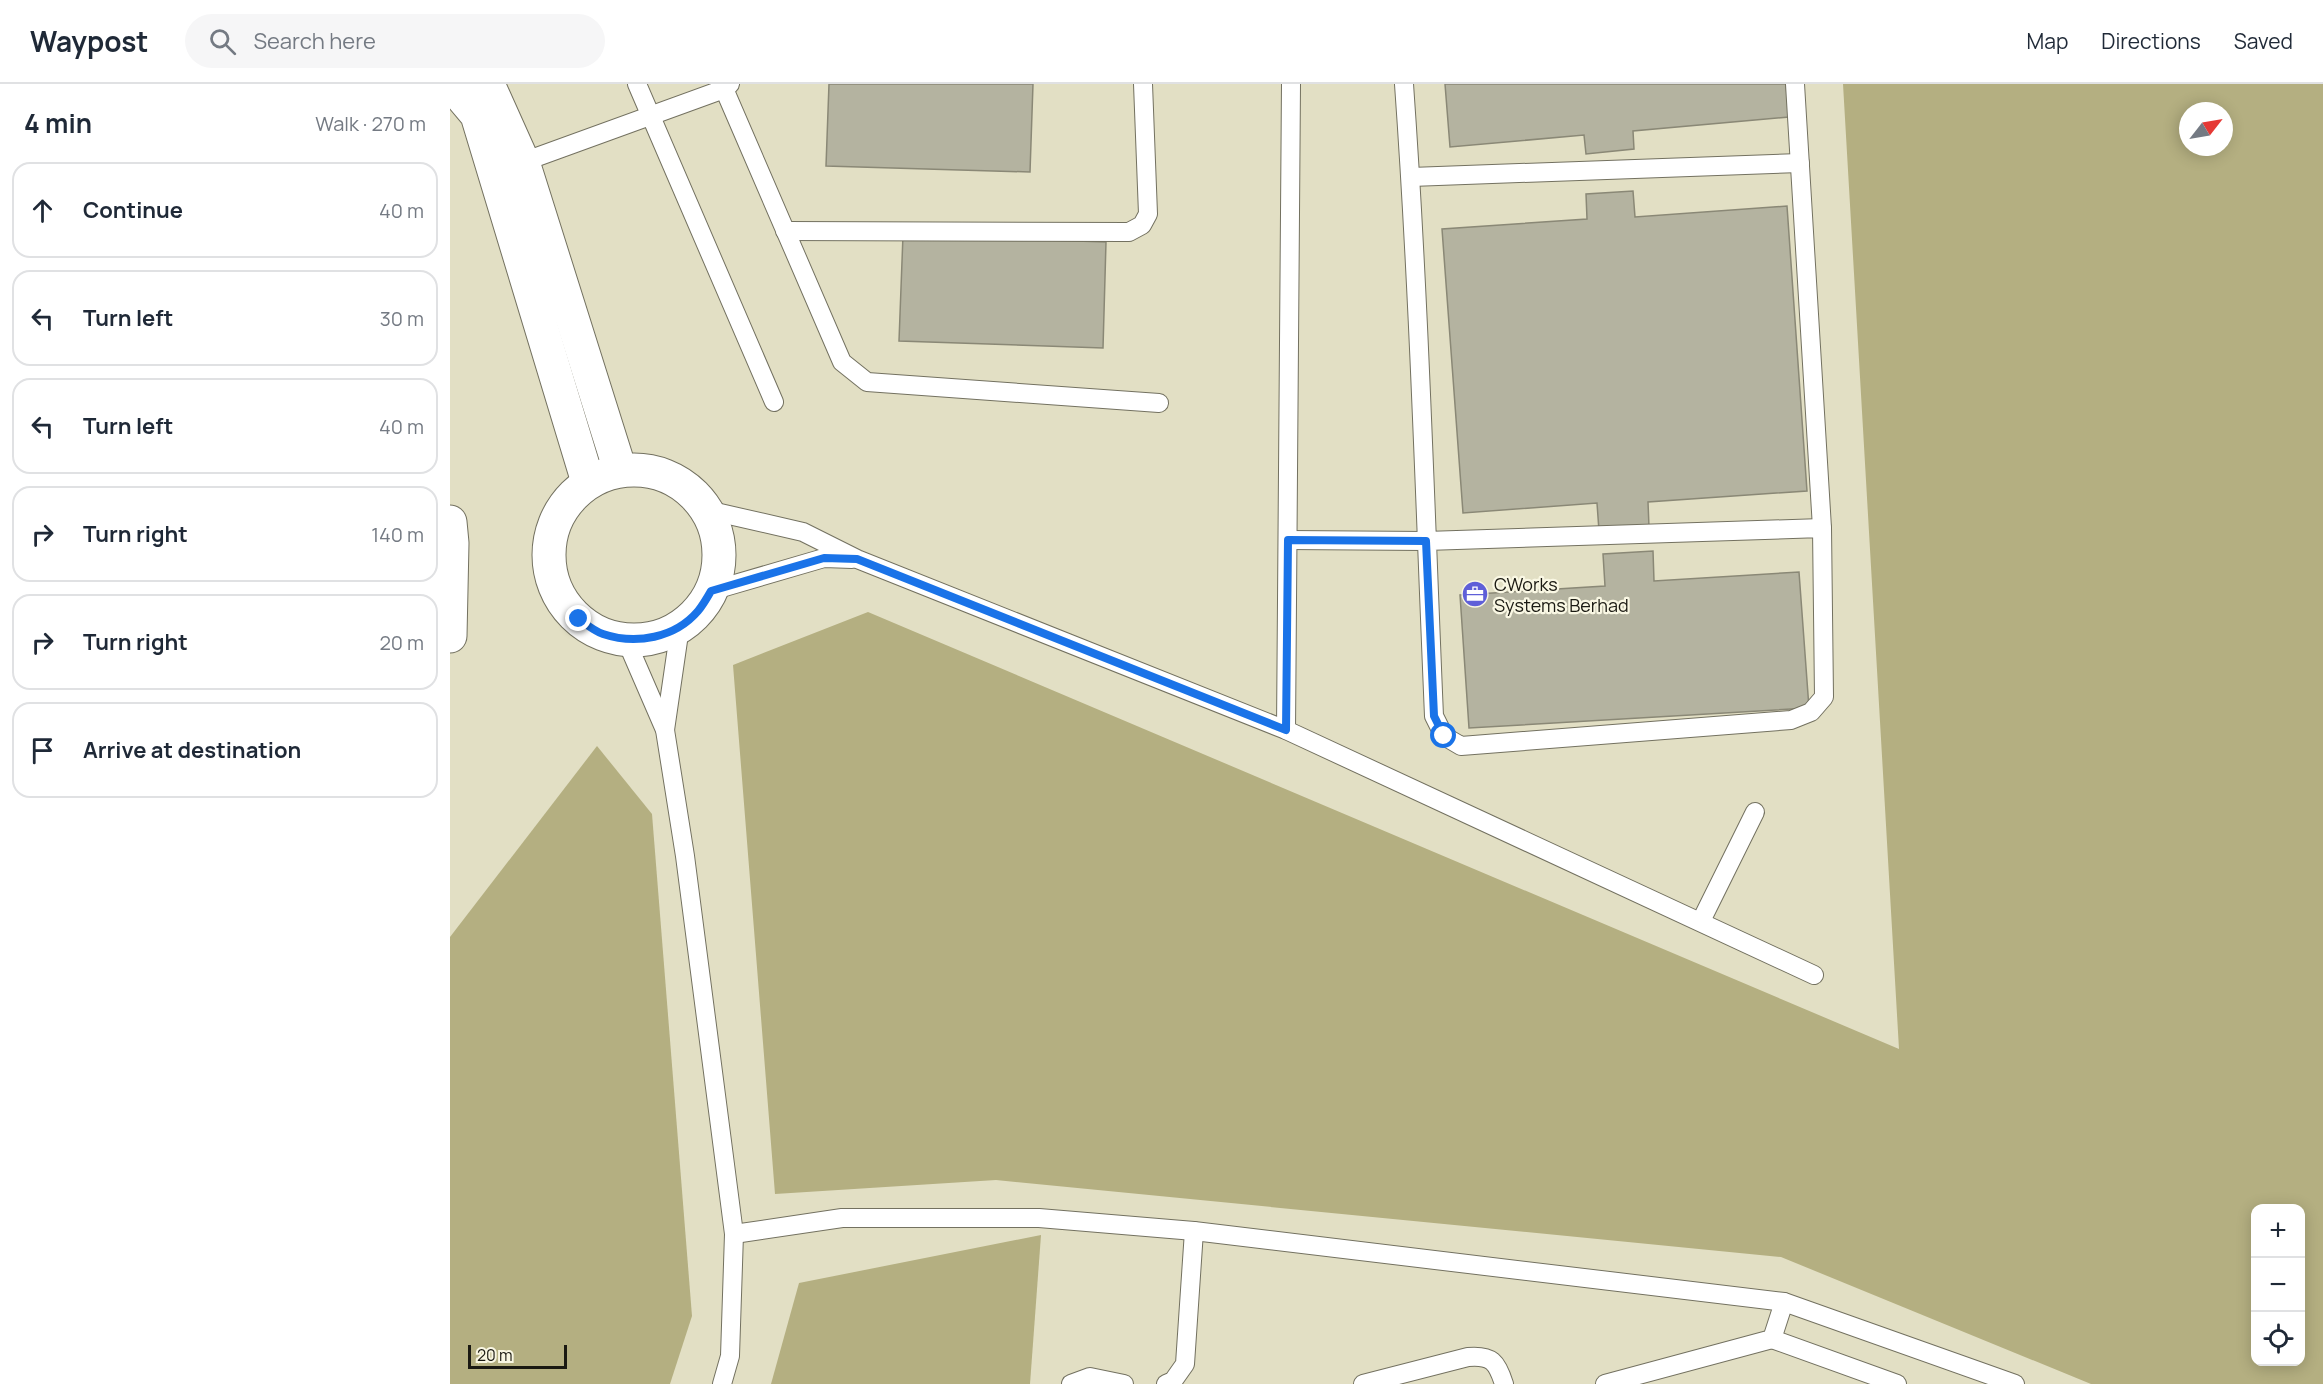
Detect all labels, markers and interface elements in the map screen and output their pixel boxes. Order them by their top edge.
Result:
search box [185,14,605,68]
text: Waypost [30,22,149,60]
icon: search [206,25,239,58]
text: Search here [254,26,376,56]
text: Map [2027,27,2068,55]
text: Directions [2101,27,2201,55]
text: Saved [2234,27,2293,55]
north arrow [2179,102,2233,156]
text: 4 min [24,105,92,141]
text: Walk · 270 m [315,110,426,137]
icon: ahead [26,194,59,227]
text: Continue [83,195,183,225]
text: 40 m [379,197,424,224]
icon: left [26,302,59,335]
text: Turn left [83,303,173,333]
text: 30 m [380,305,424,332]
icon: left [26,410,59,443]
text: Turn left [83,411,173,441]
text: 40 m [379,413,424,440]
icon: right [26,518,59,551]
text: Turn right [83,519,188,549]
text: 140 m [371,521,424,548]
place label: CWorks Systems Berhad [1494,572,1629,617]
office icon: CWorks Systems Berhad [1460,579,1490,609]
route end [565,605,591,631]
icon: right [26,626,59,659]
text: Turn right [83,627,188,657]
text: 20 m [379,629,424,656]
route start [1430,722,1456,748]
icon: arrive [26,734,59,767]
text: Arrive at destination [83,735,301,765]
map controls [2251,1204,2305,1366]
button: + [2251,1204,2305,1258]
button: − [2251,1258,2305,1312]
button: locate [2251,1312,2305,1366]
scale bar [468,1342,567,1370]
text: 20 m [477,1344,513,1366]

